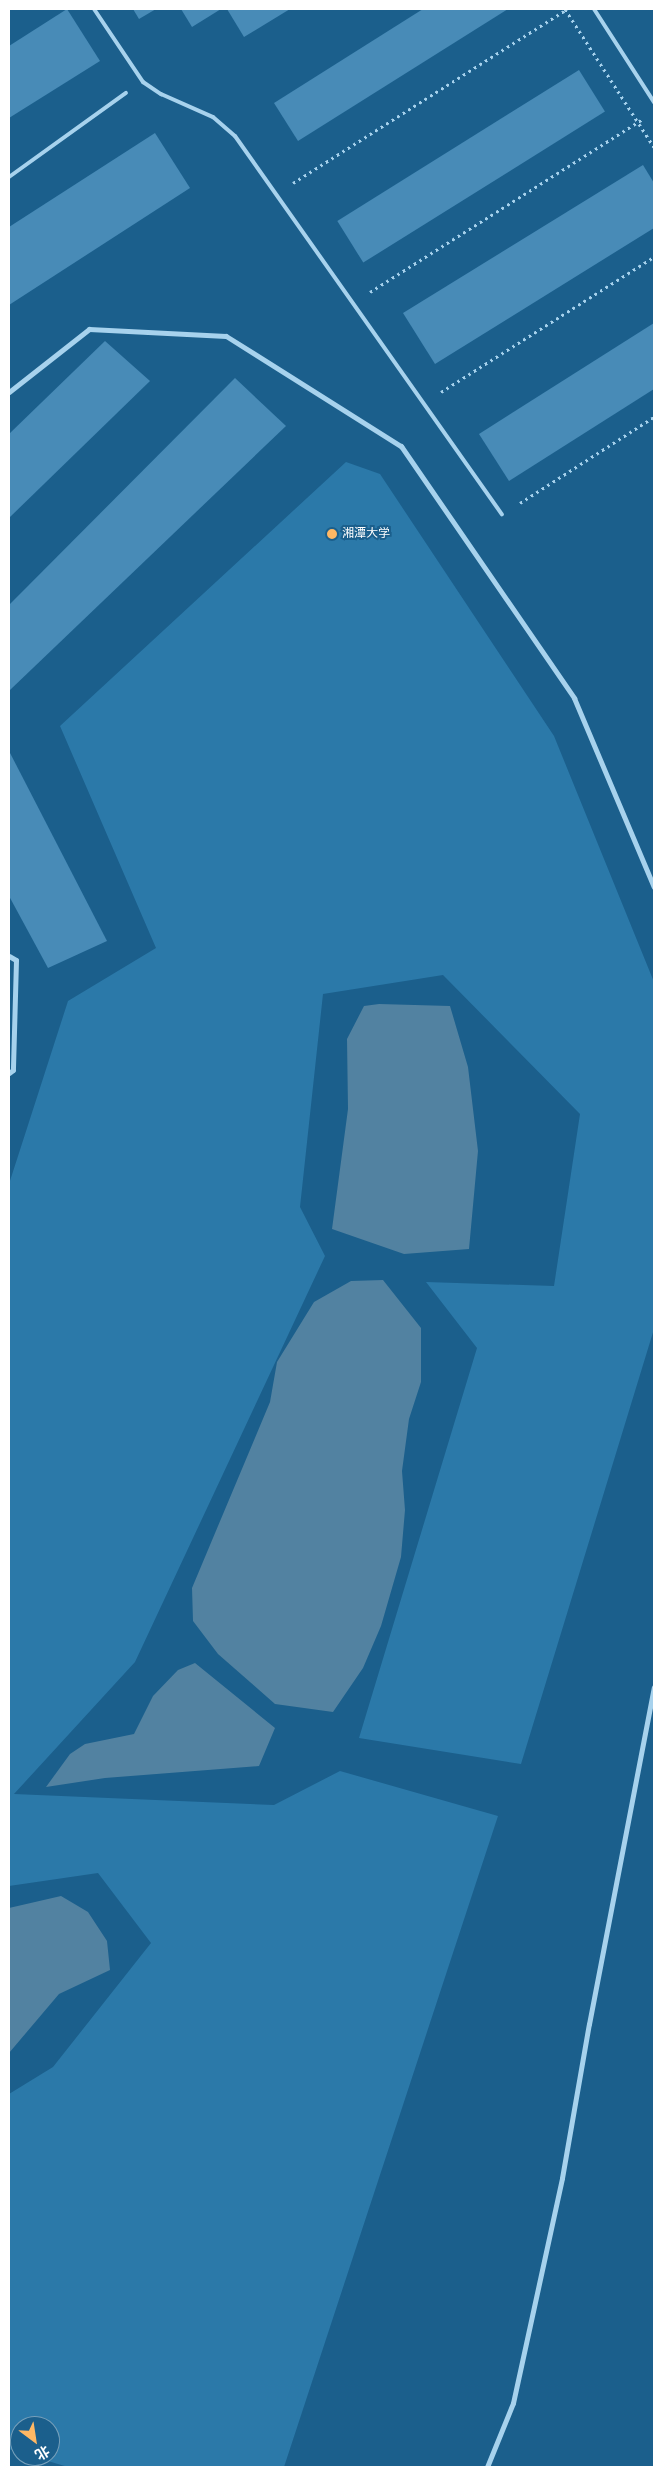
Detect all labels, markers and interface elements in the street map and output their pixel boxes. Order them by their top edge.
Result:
place label: 湘潭大学 [342,527,390,541]
marker: 湘潭大学 [326,528,338,540]
north arrow [10,2416,60,2466]
text: 北 [32,2443,52,2463]

